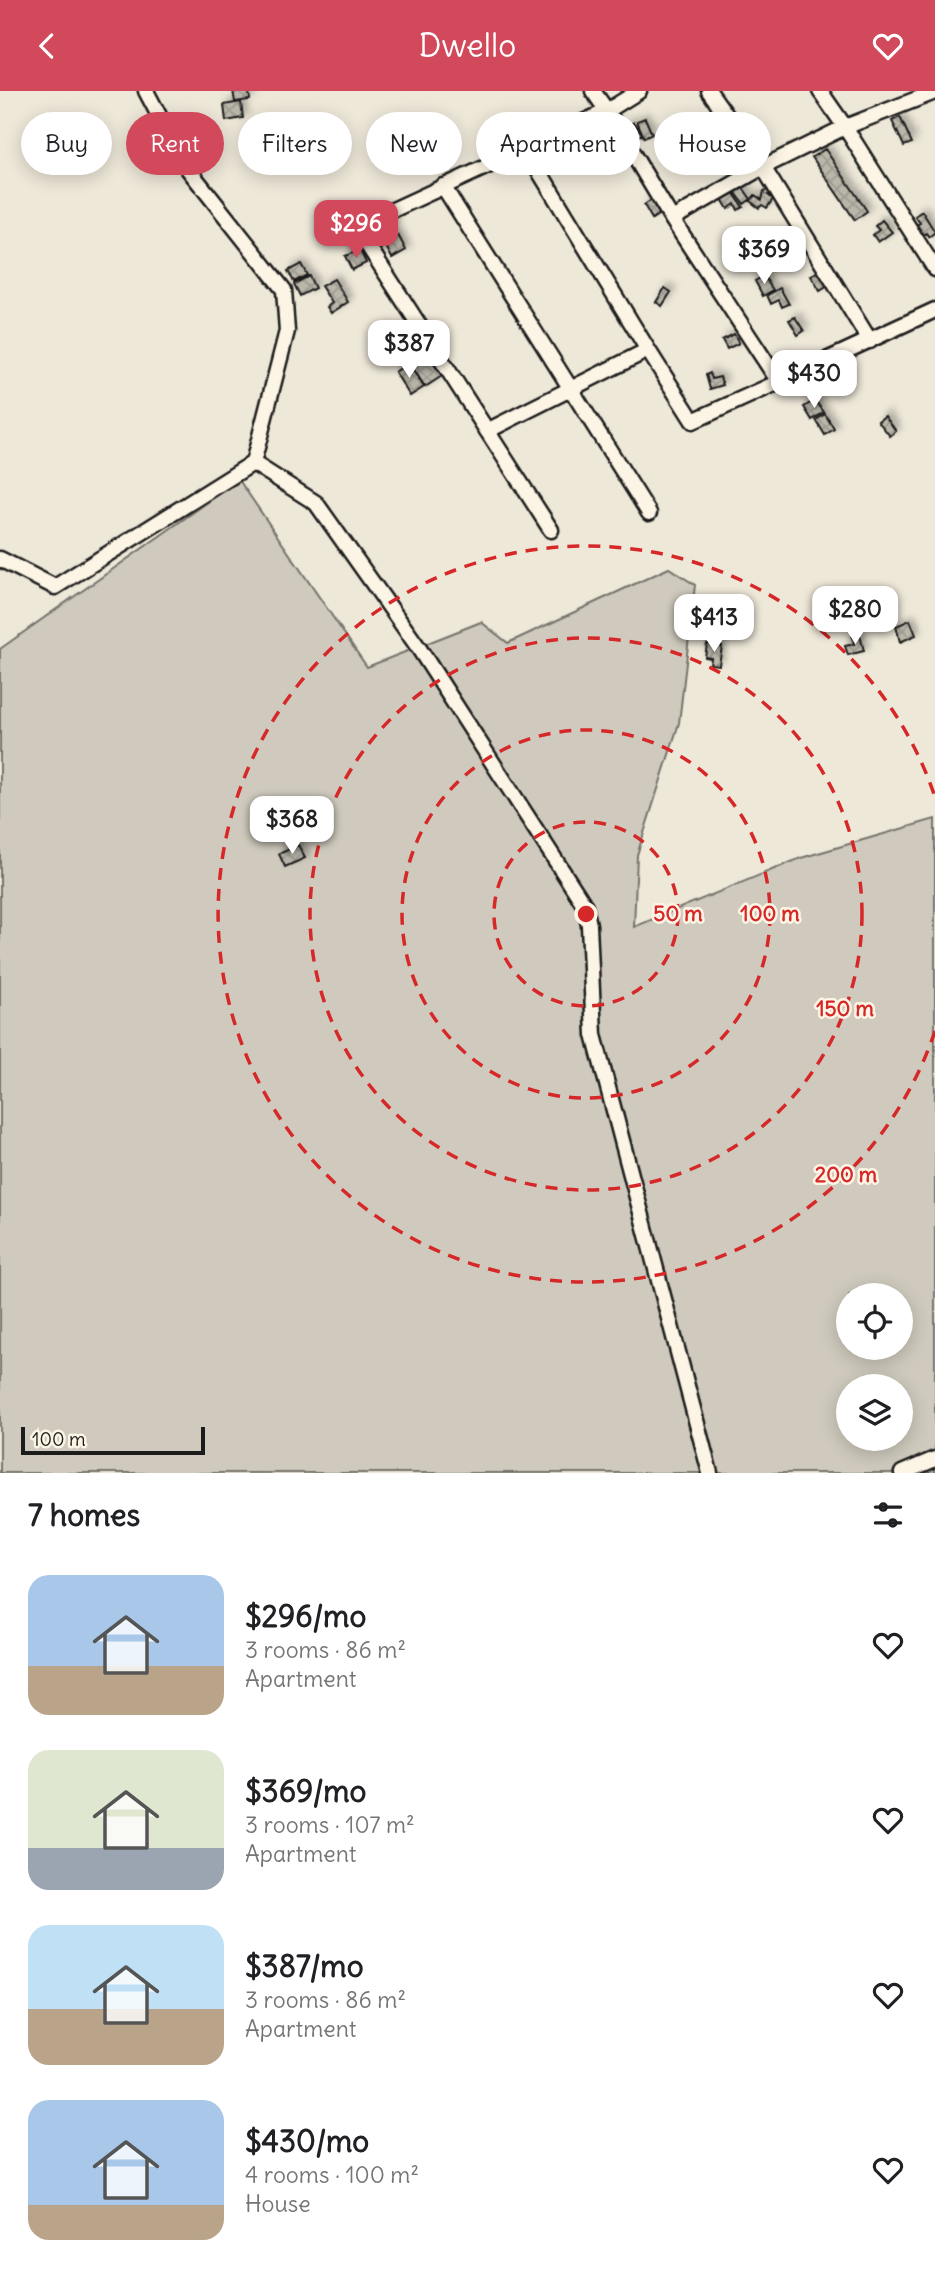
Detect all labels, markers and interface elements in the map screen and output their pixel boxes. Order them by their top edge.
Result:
text: Dwello [419,25,516,66]
icon: back [28,27,66,65]
icon: heart [869,27,907,65]
chip: Buy [21,112,112,175]
chip: Rent [126,112,224,175]
chip: Filters [238,112,352,175]
chip: New [366,112,462,175]
chip: Apartment [476,112,640,175]
chip: House [654,112,771,175]
pin: $296 [315,201,397,260]
text: $296 [330,208,382,237]
pin: $369 [723,227,805,286]
text: $369 [738,234,790,263]
pin: $387 [368,321,450,380]
text: $387 [384,328,434,357]
pin: $430 [773,351,855,410]
text: $430 [787,358,841,387]
pin: $280 [814,587,896,646]
text: $280 [828,594,882,623]
pin: $413 [673,595,755,654]
text: $413 [690,602,738,631]
pin: $368 [251,797,333,856]
text: $368 [266,804,318,833]
text: 50 m [653,900,703,927]
text: 100 m [740,900,800,927]
centre of rings [574,902,598,926]
text: 150 m [816,995,874,1022]
text: 200 m [815,1161,878,1188]
map controls [836,1283,913,1451]
button: locate [836,1283,913,1360]
button: layers [836,1374,913,1451]
scale bar [21,1424,205,1456]
text: 100 m [32,1427,86,1451]
text: 7 homes [28,1496,140,1534]
icon: filters [869,1496,907,1534]
text: $296/mo [245,1597,366,1635]
icon: home [84,1603,168,1687]
icon: heart [869,1626,907,1664]
text: 3 rooms · 86 m² [245,1635,406,1664]
text: Apartment [245,1664,357,1693]
text: $369/mo [245,1772,366,1810]
icon: home [84,1778,168,1862]
icon: heart [869,1801,907,1839]
text: 3 rooms · 107 m² [245,1810,415,1839]
text: Apartment [245,1839,357,1868]
text: $387/mo [245,1947,364,1985]
icon: home [84,1953,168,2037]
icon: heart [869,1976,907,2014]
text: 3 rooms · 86 m² [245,1985,406,2014]
text: Apartment [245,2014,357,2043]
text: $430/mo [245,2122,369,2160]
icon: home [84,2128,168,2212]
icon: heart [869,2151,907,2189]
text: 4 rooms · 100 m² [245,2160,419,2189]
text: House [245,2189,311,2218]

